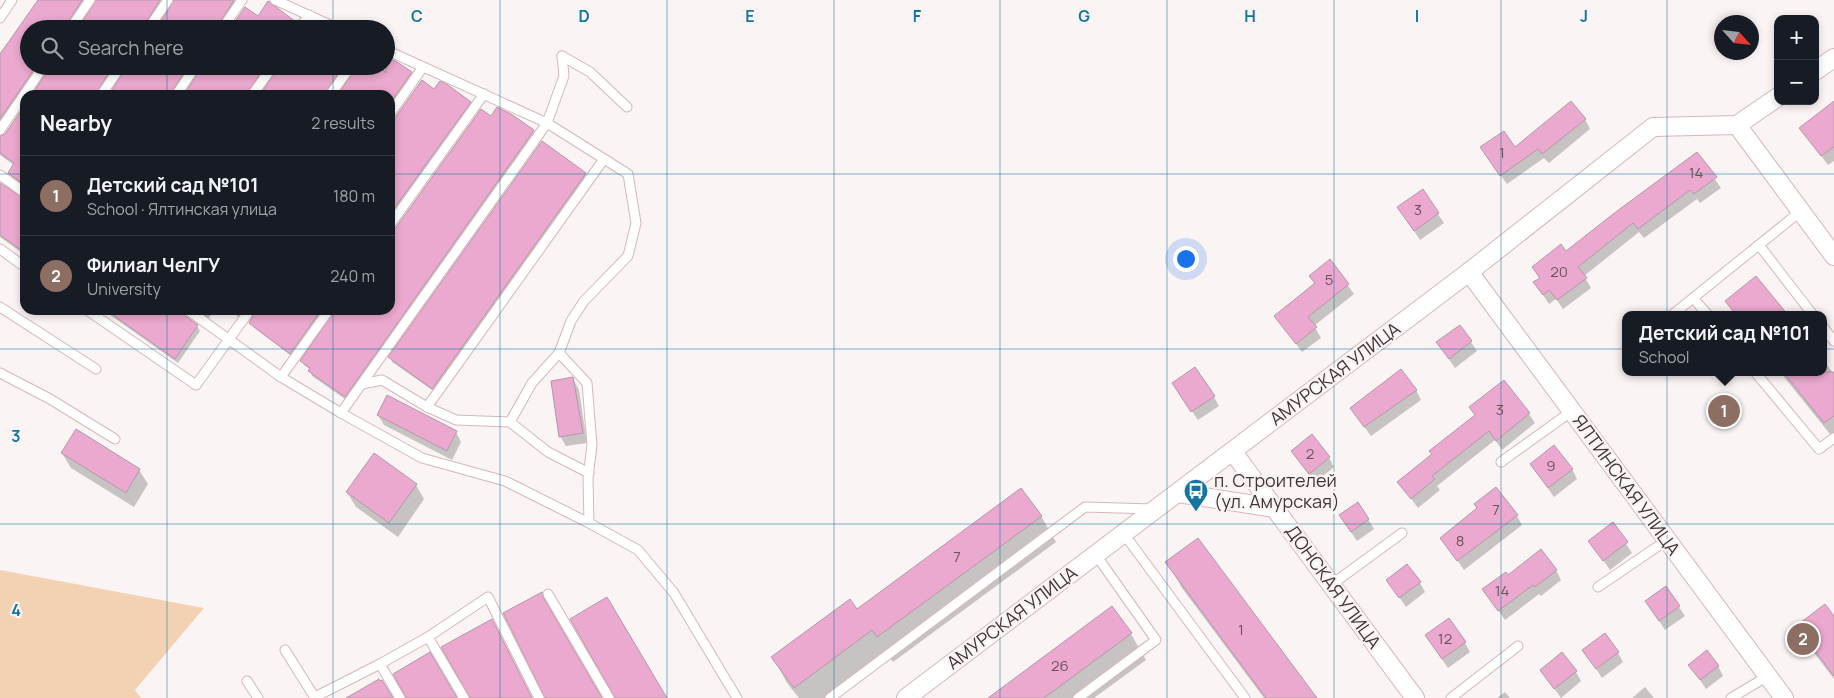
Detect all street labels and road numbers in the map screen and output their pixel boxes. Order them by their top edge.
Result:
street label: АМУРСКАЯ УЛИЦА [1264,316,1405,430]
street label: ЯЛТИНСКАЯ УЛИЦА [1568,409,1686,560]
street label: ДОНСКАЯ УЛИЦА [1281,520,1387,654]
street label: АМУРСКАЯ УЛИЦА [941,560,1082,674]

